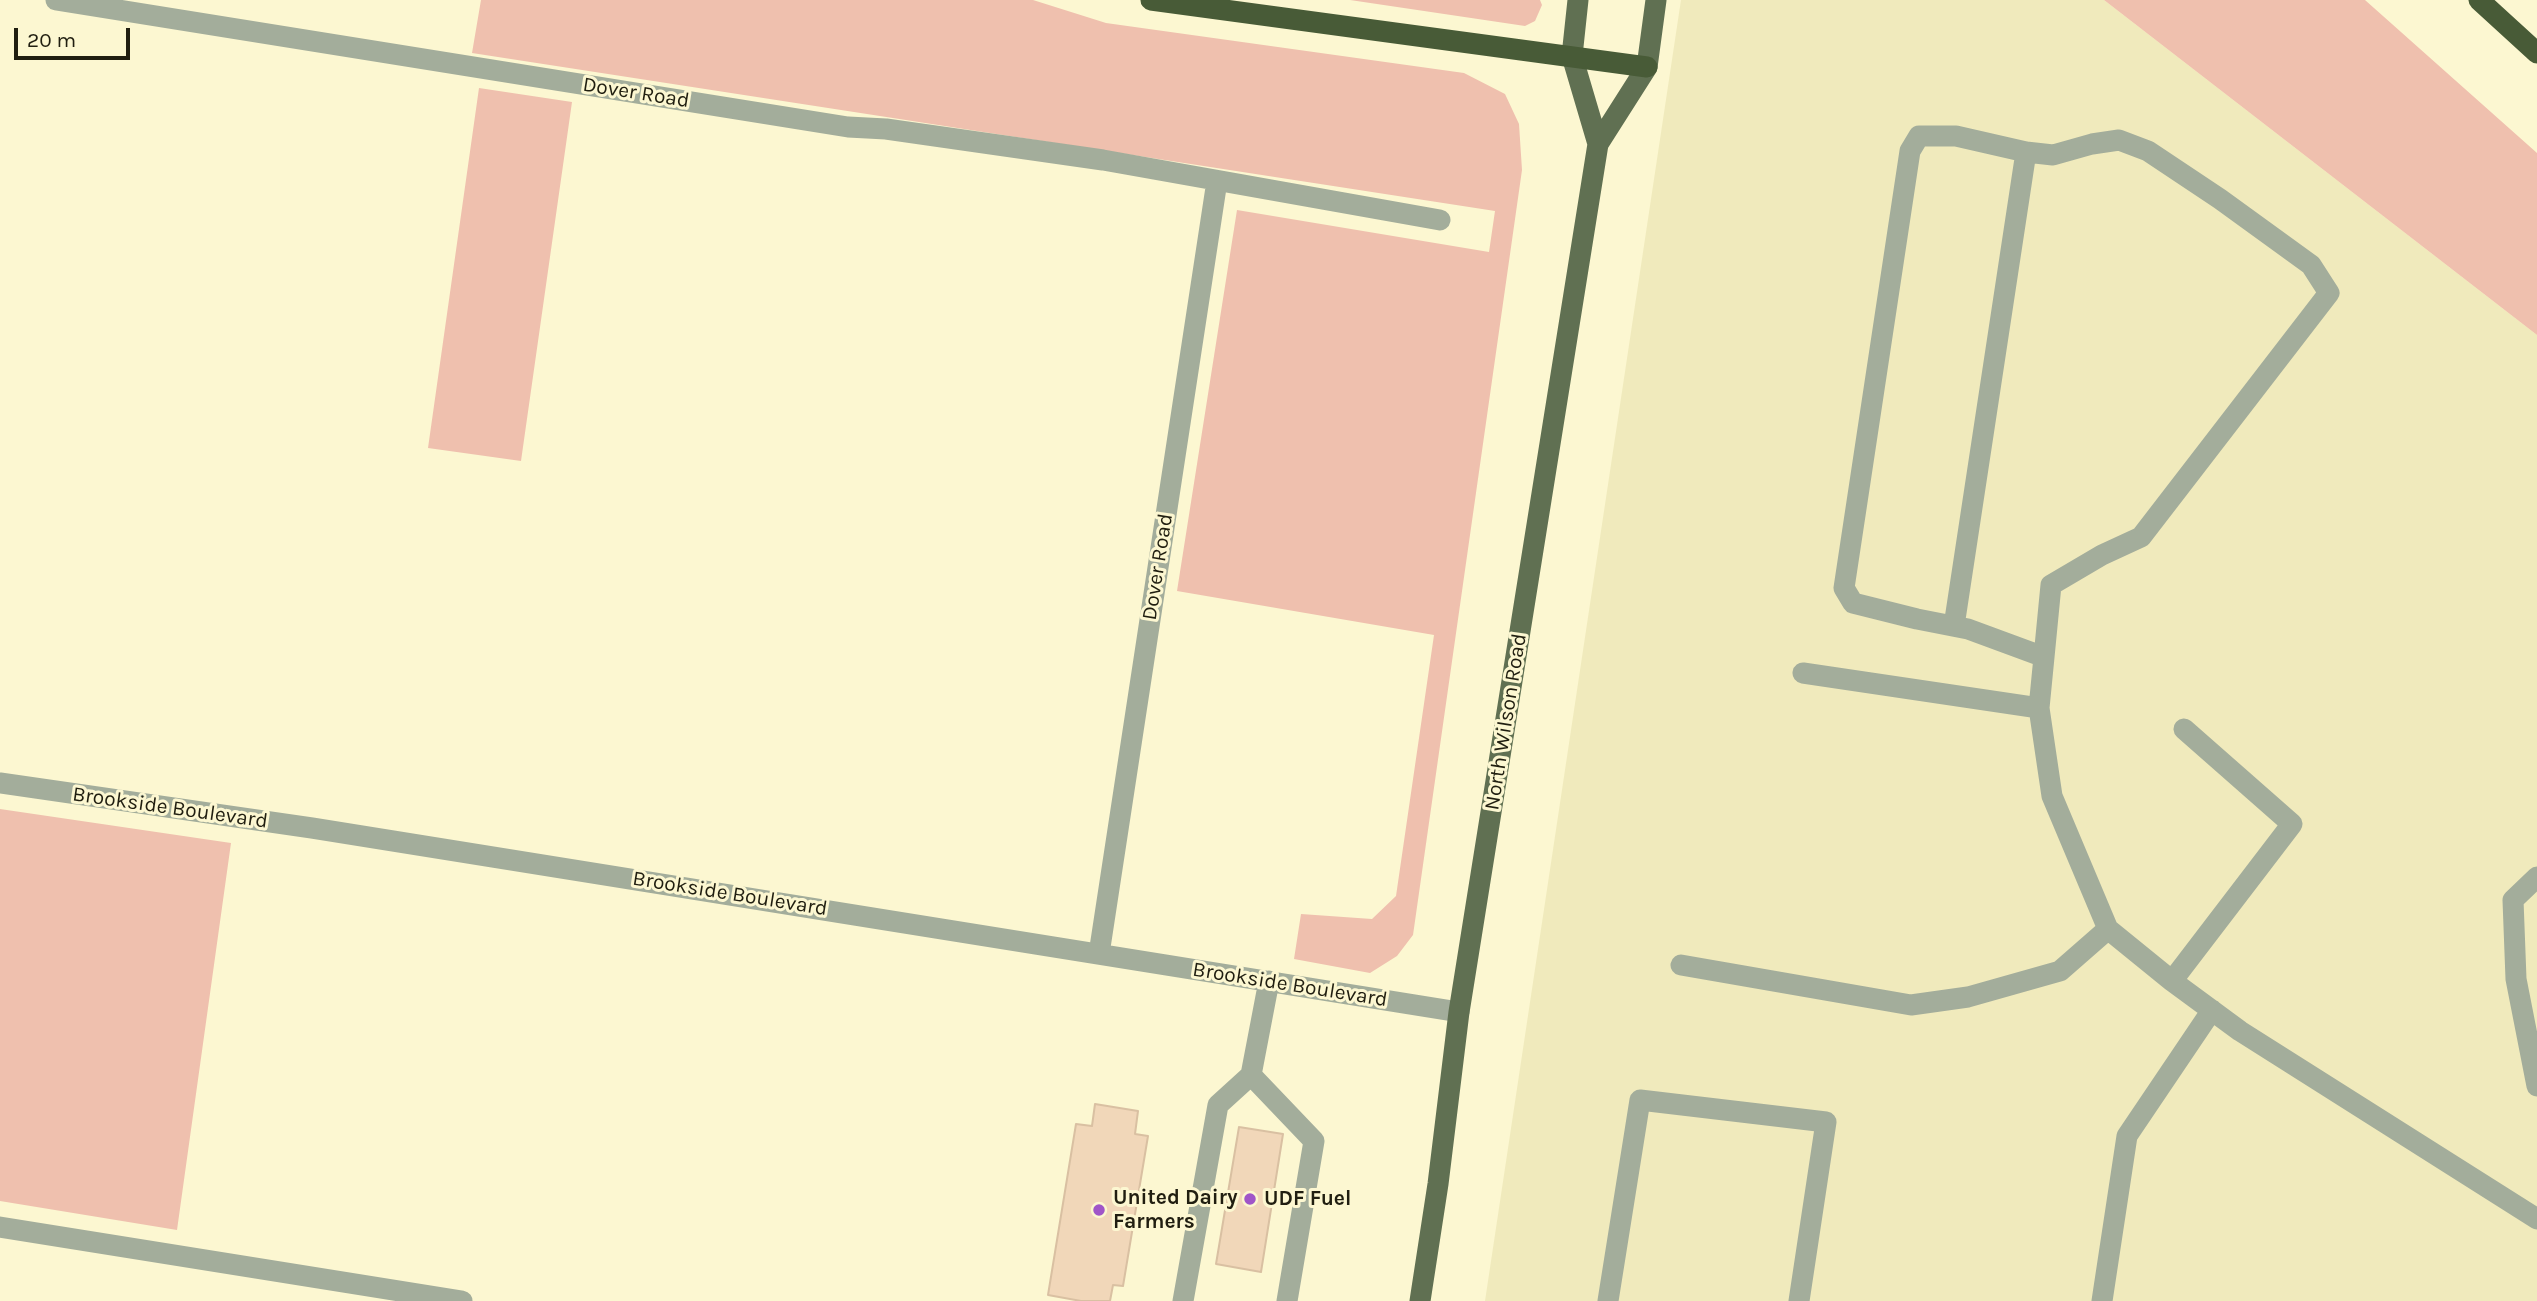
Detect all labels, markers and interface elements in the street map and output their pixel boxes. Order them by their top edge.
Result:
scale bar [18,14,133,58]
text: 20 m [27,28,76,52]
street label: Dover Road [581,72,691,114]
street label: Dover Road [1137,512,1179,622]
street label: North Wilson Road [1480,632,1532,812]
street label: Brookside Boulevard [71,782,269,834]
street label: Brookside Boulevard [631,866,829,922]
street label: Brookside Boulevard [1191,957,1389,1013]
place label: United Dairy Farmers [1113,1185,1237,1235]
place label: UDF Fuel [1264,1186,1351,1212]
marker: UDF Fuel [1242,1191,1258,1207]
marker: United Dairy Farmers [1091,1202,1107,1218]

